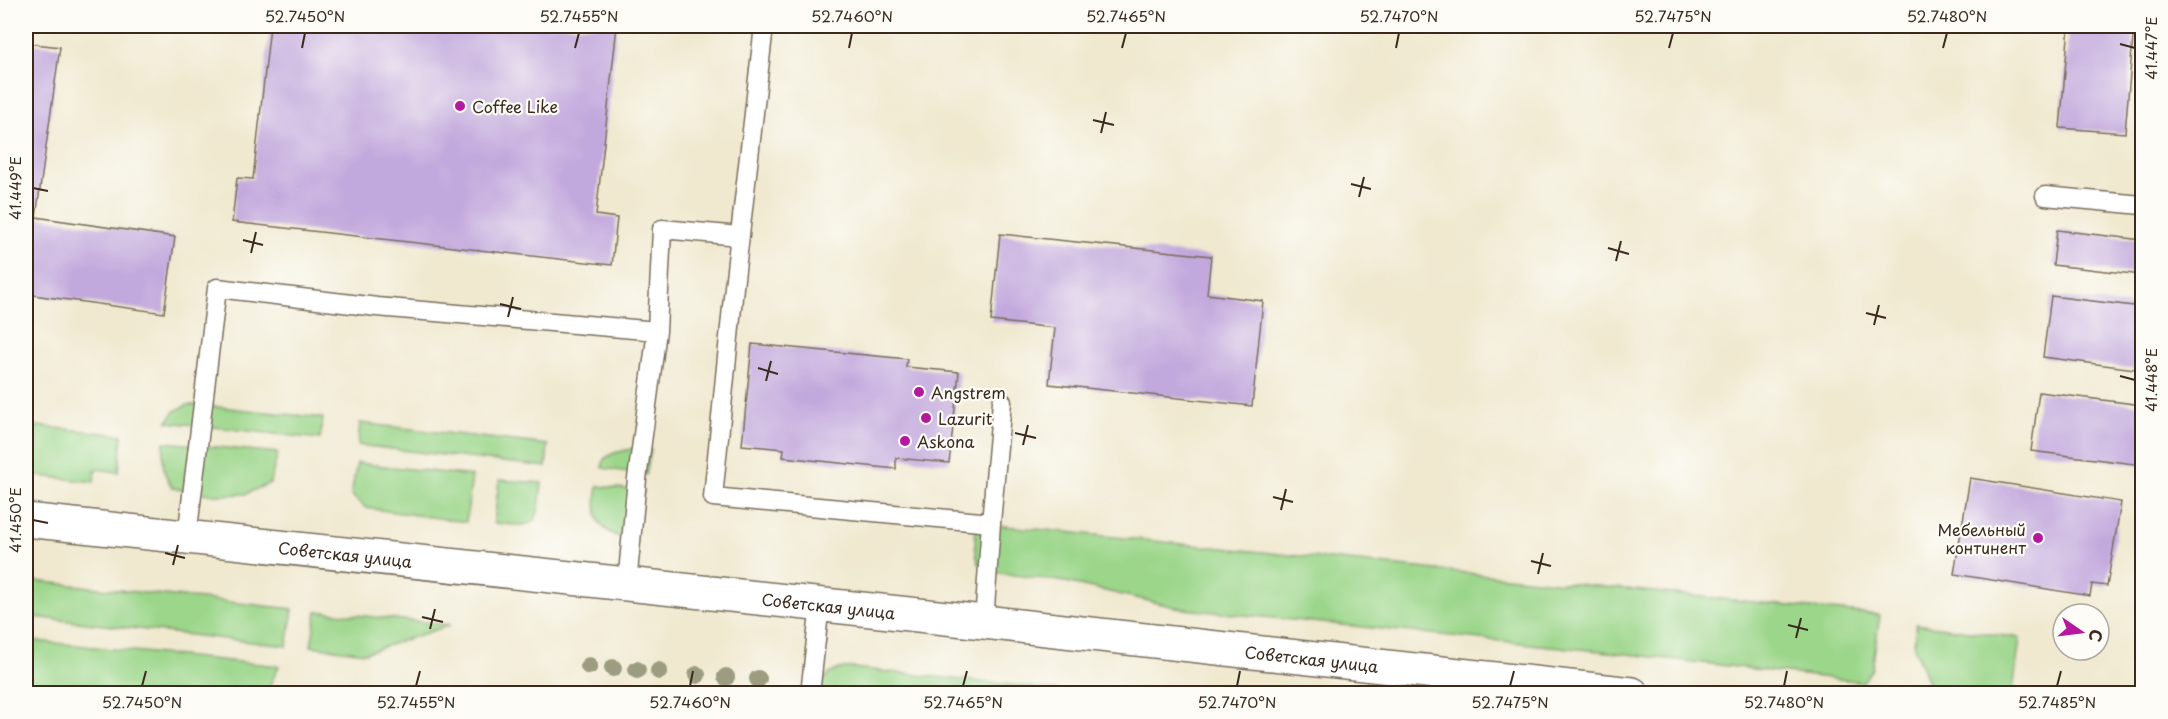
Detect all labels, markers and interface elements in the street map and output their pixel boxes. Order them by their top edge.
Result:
text: 52.7450°N [265,4,345,27]
text: 52.7455°N [539,4,619,27]
text: 52.7460°N [811,4,893,27]
text: 52.7465°N [1086,4,1166,27]
text: 52.7470°N [1360,4,1438,27]
text: 52.7475°N [1634,4,1712,27]
text: 52.7480°N [1907,4,1987,27]
text: 41.447°E [2139,16,2162,80]
place label: Coffee Like [472,94,558,118]
marker: Coffee Like [453,99,467,113]
text: 41.449°E [3,156,26,220]
text: 41.448°E [2139,348,2162,412]
place label: Angstrem [931,380,1006,404]
marker: Angstrem [912,385,926,399]
place label: Lazurit [938,406,993,430]
marker: Lazurit [919,411,933,425]
place label: Askona [917,429,975,453]
marker: Askona [898,434,912,448]
text: 41.450°E [3,487,26,553]
place label: Мебельный континент [1937,517,2026,559]
marker: Мебельный континент [2031,531,2045,545]
street label: Советская улица [277,535,413,573]
street label: Советская улица [760,586,897,624]
north arrow [2051,602,2111,662]
text: С [2083,627,2110,645]
street label: Советская улица [1243,639,1380,678]
text: 52.7450°N [102,690,182,713]
text: 52.7455°N [376,690,456,713]
text: 52.7460°N [649,690,731,713]
text: 52.7465°N [923,690,1003,713]
text: 52.7470°N [1198,690,1276,713]
text: 52.7475°N [1471,690,1549,713]
text: 52.7480°N [1744,690,1824,713]
text: 52.7485°N [2018,690,2096,713]

